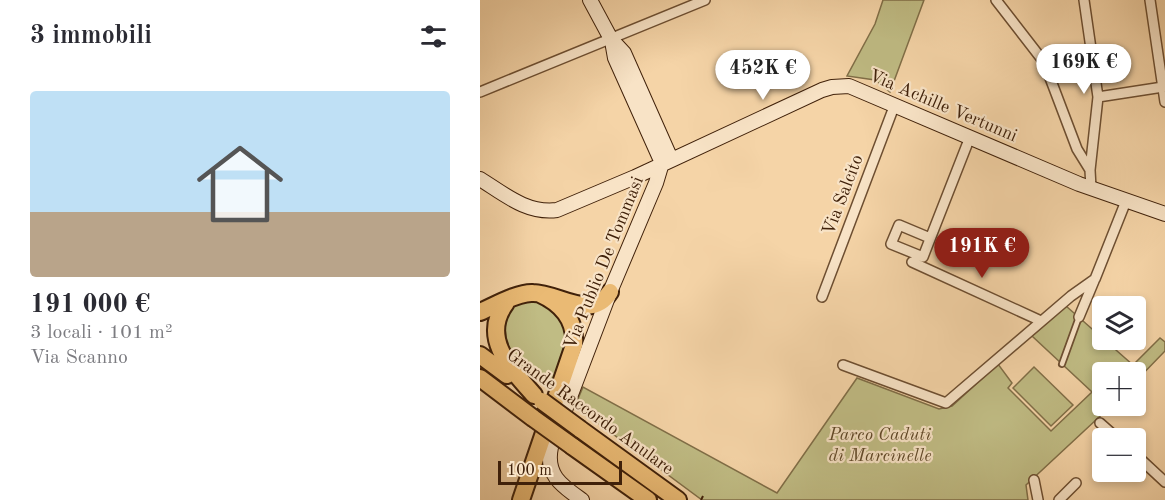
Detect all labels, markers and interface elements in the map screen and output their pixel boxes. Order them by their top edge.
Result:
icon: filters [417,20,450,53]
text: 3 immobili [30,23,152,49]
pin: 169K € [1035,44,1133,95]
pin: 452K € [714,50,812,101]
text: 169K € [1050,53,1118,73]
text: 452K € [729,59,797,79]
street label: Via Achille Vertunni [866,67,1020,145]
icon: home [186,130,294,238]
street label: Via Salcito [819,152,867,238]
street label: Via Publio De Tommasi [561,174,647,352]
pin: 191K € [933,228,1031,279]
text: 191K € [948,237,1016,257]
text: 191 000 € [30,292,150,318]
map controls [1092,296,1146,482]
button: layers [1092,296,1146,350]
text: 3 locali · 101 m² [30,323,173,343]
street label: Grande Raccordo Anulare [503,346,677,478]
text: Via Scanno [30,348,128,368]
button: + [1092,362,1146,416]
park label: Parco Caduti di Marcinelle [828,426,932,465]
button: − [1092,428,1146,482]
scale bar [498,458,622,486]
text: 100 m [507,463,552,479]

